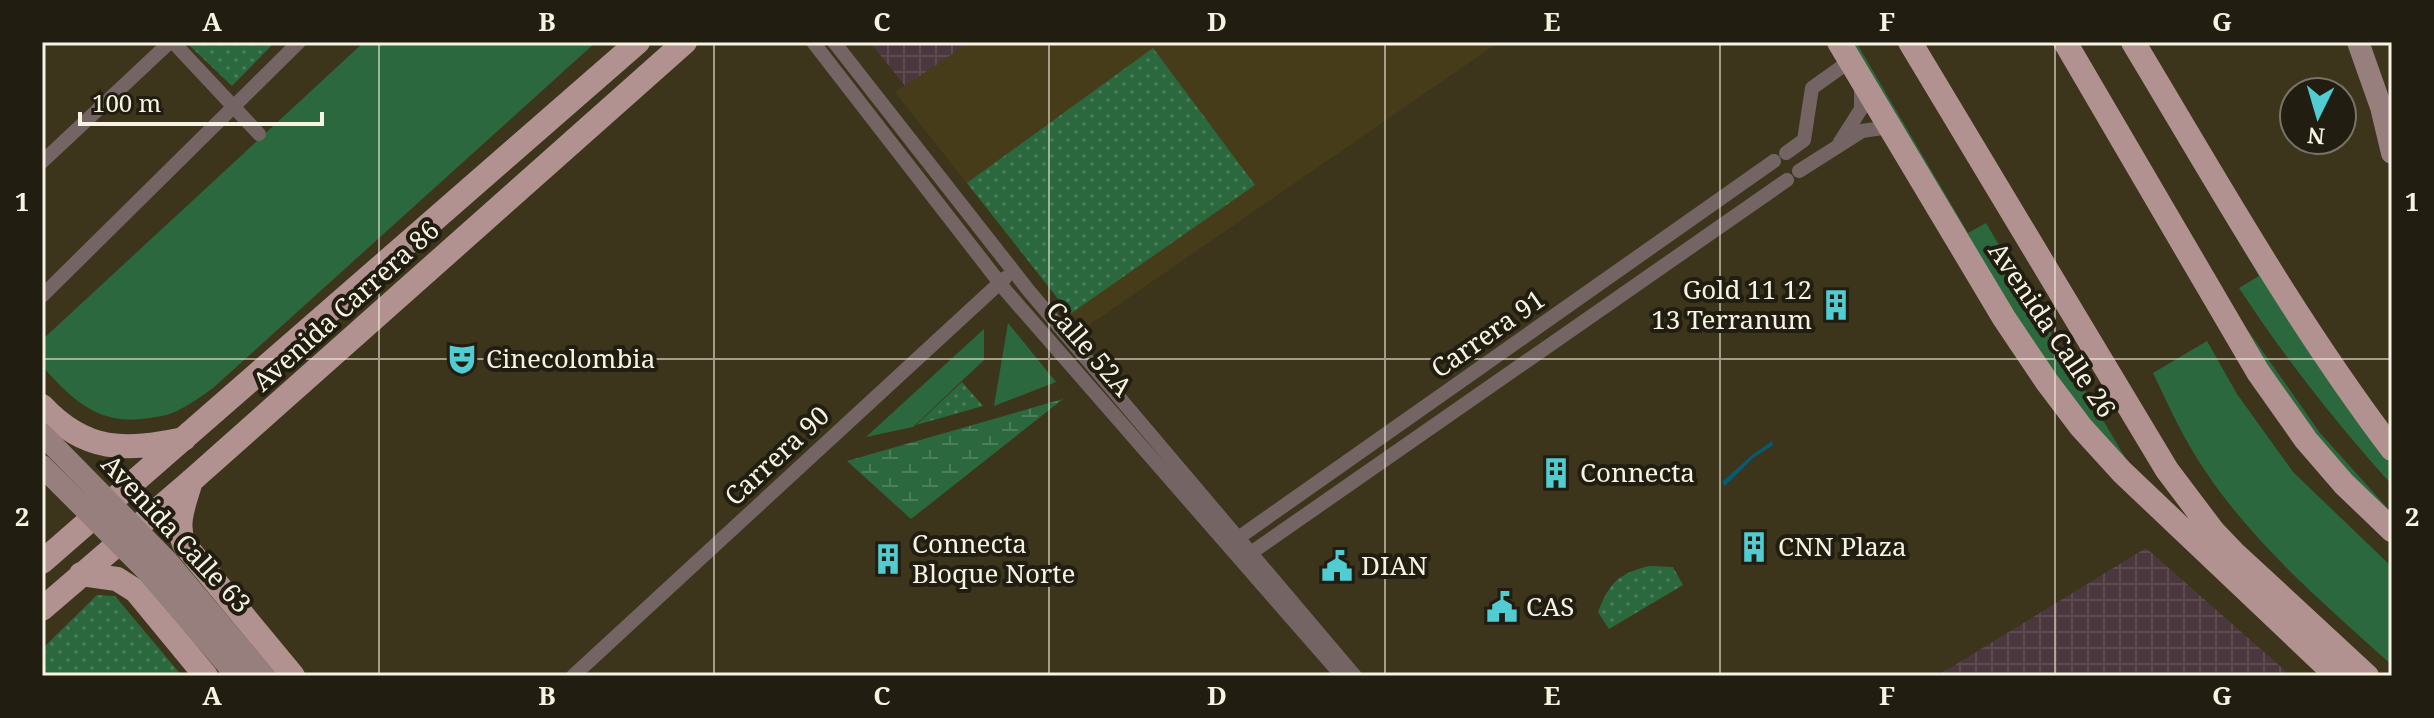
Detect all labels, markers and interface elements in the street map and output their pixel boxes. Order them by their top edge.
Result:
text: A [202,3,222,39]
text: B [538,3,556,39]
text: C [873,3,891,39]
text: D [1207,3,1227,39]
text: E [1544,3,1561,39]
text: F [1879,3,1895,39]
text: G [2212,3,2232,39]
scale bar [80,76,322,126]
north arrow [2278,76,2358,156]
text: 100 m [92,86,161,119]
text: N [2306,121,2326,153]
text: 1 [15,183,29,219]
text: 1 [2405,183,2419,219]
street label: Avenida Carrera 86 [244,212,446,399]
street label: Avenida Calle 26 [1981,235,2125,424]
place label: Gold 11 12 13 Terranum [1651,271,1812,337]
street label: Carrera 91 [1423,281,1551,386]
building icon: Gold 11 12 13 Terranum [1819,288,1853,322]
street label: Calle 52A [1039,293,1141,404]
place label: Cinecolombia [486,340,655,376]
theatre icon: Cinecolombia [445,342,479,376]
street label: Carrera 90 [716,397,837,513]
street label: Avenida Calle 63 [94,446,260,620]
place label: Connecta [1580,454,1695,490]
building icon: Connecta [1539,456,1573,490]
text: 2 [15,498,29,534]
text: 2 [2405,498,2419,534]
place label: Connecta Bloque Norte [912,525,1075,591]
place label: CNN Plaza [1778,528,1907,564]
building icon: CNN Plaza [1737,530,1771,564]
building icon: Connecta Bloque Norte [871,542,905,576]
place label: DIAN [1361,547,1428,583]
public building icon: DIAN [1320,549,1354,583]
place label: CAS [1526,588,1574,624]
public building icon: CAS [1485,590,1519,624]
text: A [202,677,222,713]
text: B [538,677,556,713]
text: C [873,677,891,713]
text: D [1207,677,1227,713]
text: E [1544,677,1561,713]
text: F [1879,677,1895,713]
text: G [2212,677,2232,713]

